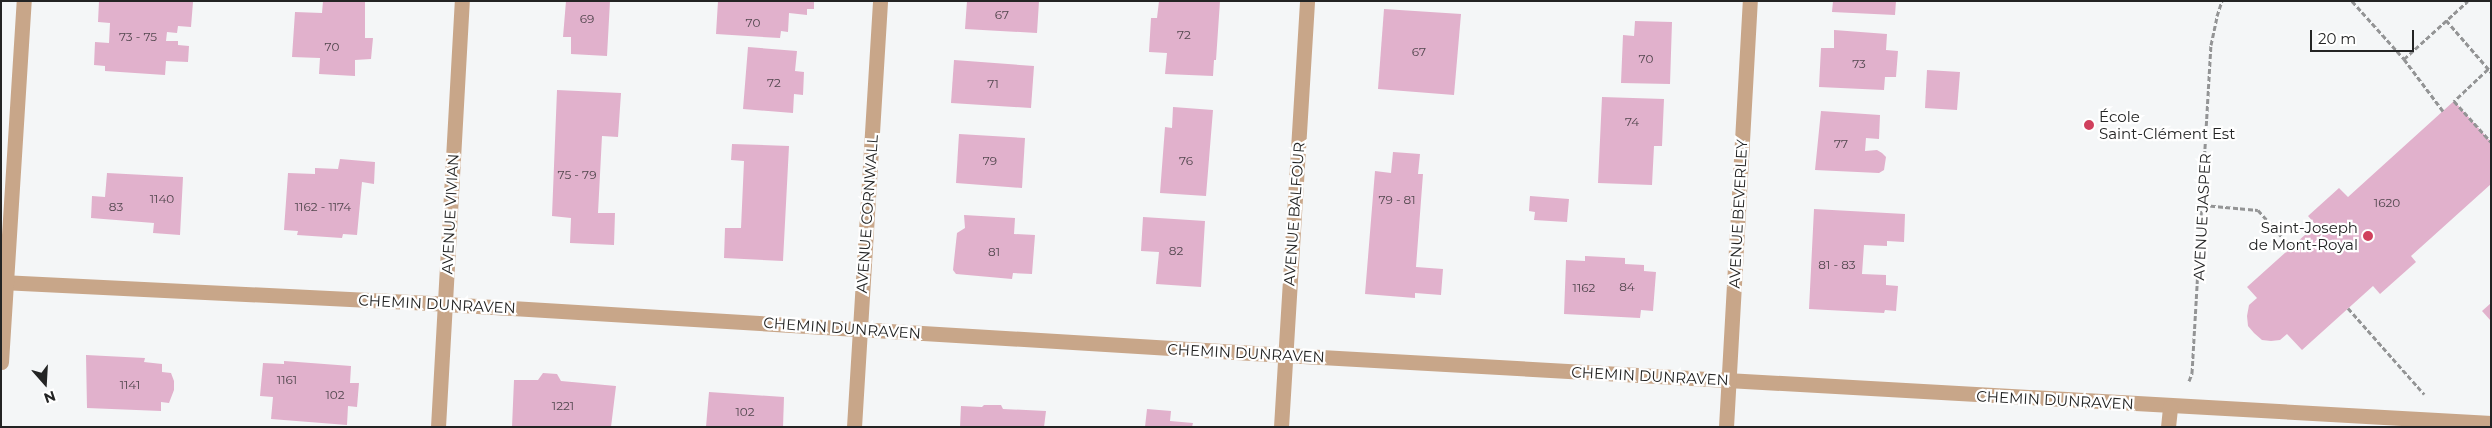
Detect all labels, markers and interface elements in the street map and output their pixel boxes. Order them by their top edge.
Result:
house number: 67 [995,8,1009,22]
house number: 69 [580,12,594,26]
house number: 70 [746,16,760,30]
scale bar [2312,20,2416,52]
house number: 72 [1177,28,1191,42]
text: 20 m [2318,29,2356,48]
house number: 73 - 75 [119,30,157,44]
house number: 70 [325,40,339,54]
house number: 67 [1412,45,1426,59]
house number: 70 [1639,52,1653,66]
house number: 73 [1852,57,1866,71]
house number: 72 [767,76,781,90]
house number: 71 [987,77,999,91]
place label: École Saint-Clément Est [2099,107,2235,142]
house number: 74 [1625,115,1639,129]
marker: École Saint-Clément Est [2083,119,2095,131]
street label: AVENUE CORNWALL [852,134,882,294]
house number: 77 [1834,137,1848,151]
street label: AVENUE BEVERLEY [1725,139,1751,289]
street label: AVENUE BALFOUR [1280,142,1308,286]
street label: AVENUE VIVIAN [438,153,462,275]
street label: AVENUE JASPER [2190,153,2214,281]
house number: 79 [983,154,997,168]
house number: 76 [1179,154,1193,168]
house number: 75 - 79 [558,168,596,182]
house number: 1140 [150,192,174,206]
house number: 79 - 81 [1378,193,1416,207]
house number: 1620 [2374,196,2400,210]
house number: 83 [109,200,123,214]
house number: 1162 - 1174 [295,200,351,214]
place label: Saint-Joseph de Mont-Royal [2249,218,2358,253]
marker: Saint-Joseph de Mont-Royal [2362,230,2374,242]
house number: 82 [1169,244,1183,258]
house number: 81 [988,245,1000,259]
house number: 81 - 83 [1818,258,1856,272]
house number: 84 [1619,280,1635,294]
house number: 1162 [1573,281,1595,295]
street label: CHEMIN DUNRAVEN [358,291,516,317]
street label: CHEMIN DUNRAVEN [763,314,921,342]
street label: CHEMIN DUNRAVEN [1167,340,1325,366]
north arrow [20,358,70,408]
street label: CHEMIN DUNRAVEN [1571,363,1729,389]
house number: 1161 [277,373,297,387]
house number: 1141 [120,378,140,392]
text: N [42,387,58,408]
street label: CHEMIN DUNRAVEN [1976,387,2134,413]
house number: 102 [325,388,345,402]
house number: 1221 [552,399,574,413]
house number: 102 [735,405,755,419]

